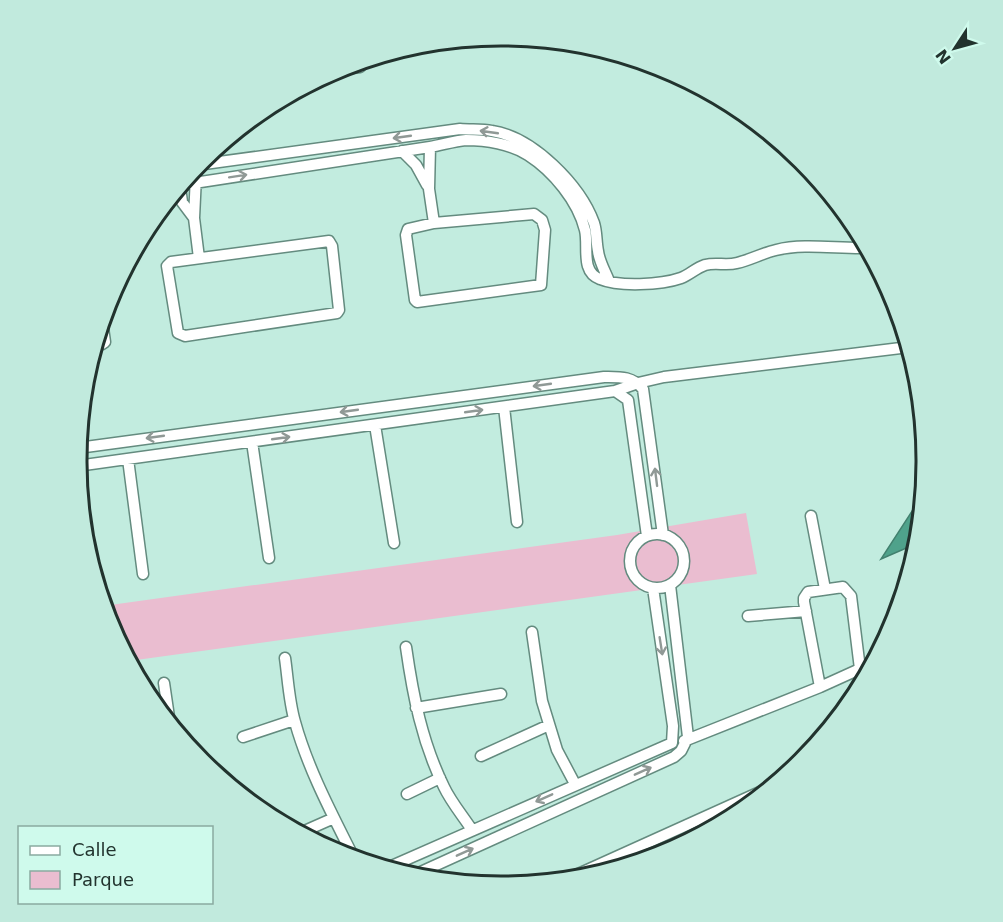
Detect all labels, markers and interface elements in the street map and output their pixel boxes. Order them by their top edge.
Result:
north arrow [925,18,985,78]
text: N [932,46,955,68]
one-way arrow [480,126,499,137]
one-way arrow [393,132,412,143]
one-way arrow [228,171,248,182]
one-way arrow [533,380,552,391]
one-way arrow [339,406,359,417]
one-way arrow [463,406,483,417]
one-way arrow [146,432,166,443]
one-way arrow [270,432,290,443]
one-way arrow [650,468,661,488]
one-way arrow [656,636,667,655]
one-way arrow [633,765,651,777]
one-way arrow [536,793,554,804]
legend [18,826,213,904]
text: Calle [72,839,117,860]
one-way arrow [456,845,474,857]
text: Parque [72,869,134,890]

